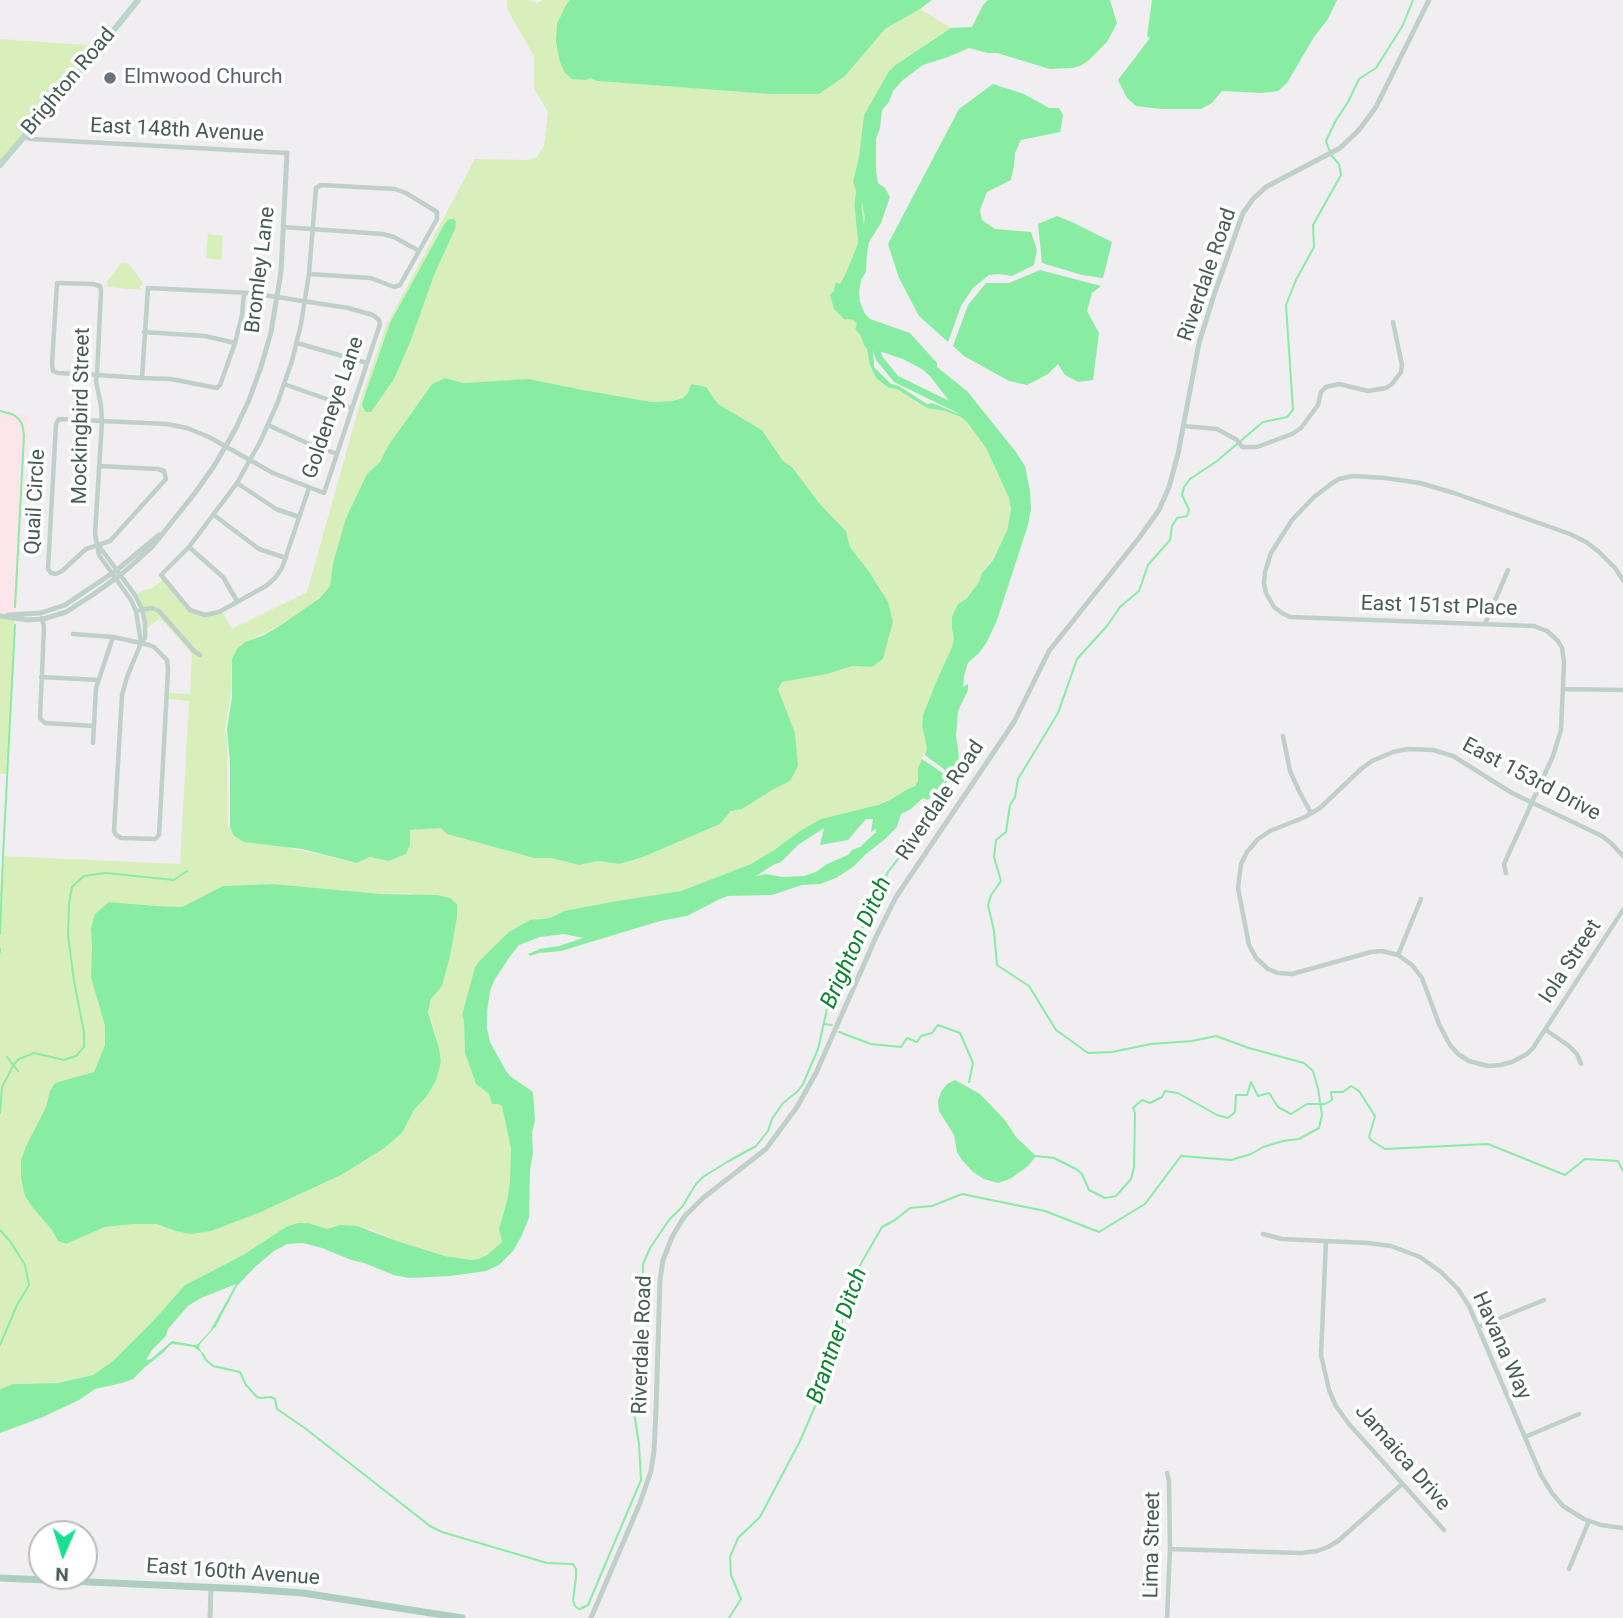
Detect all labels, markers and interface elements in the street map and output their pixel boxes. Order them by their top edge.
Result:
street label: Brighton Road [17,23,121,141]
place label: Elmwood Church [124,65,283,91]
marker: Elmwood Church [102,70,118,86]
street label: East 148th Avenue [89,114,265,148]
street label: Bromley Lane [241,205,281,335]
street label: Riverdale Road [1173,205,1243,345]
street label: Mockingbird Street [68,327,96,505]
street label: Goldeneye Lane [298,334,370,482]
street label: Quail Circle [21,449,51,555]
street label: East 151st Place [1360,592,1518,622]
street label: East 153rd Drive [1458,733,1604,827]
street label: Riverdale Road [892,736,990,866]
water label: Brighton Ditch [816,873,898,1013]
street label: Iola Street [1535,915,1607,1009]
water label: Brantner Ditch [802,1265,874,1407]
street label: Riverdale Road [628,1275,658,1415]
street label: Havana Way [1466,1288,1536,1404]
street label: Jamaica Drive [1349,1400,1455,1516]
street label: Lima Street [1139,1491,1167,1599]
north arrow [28,1520,98,1590]
street label: East 160th Avenue [145,1554,321,1592]
text: N [55,1563,69,1586]

